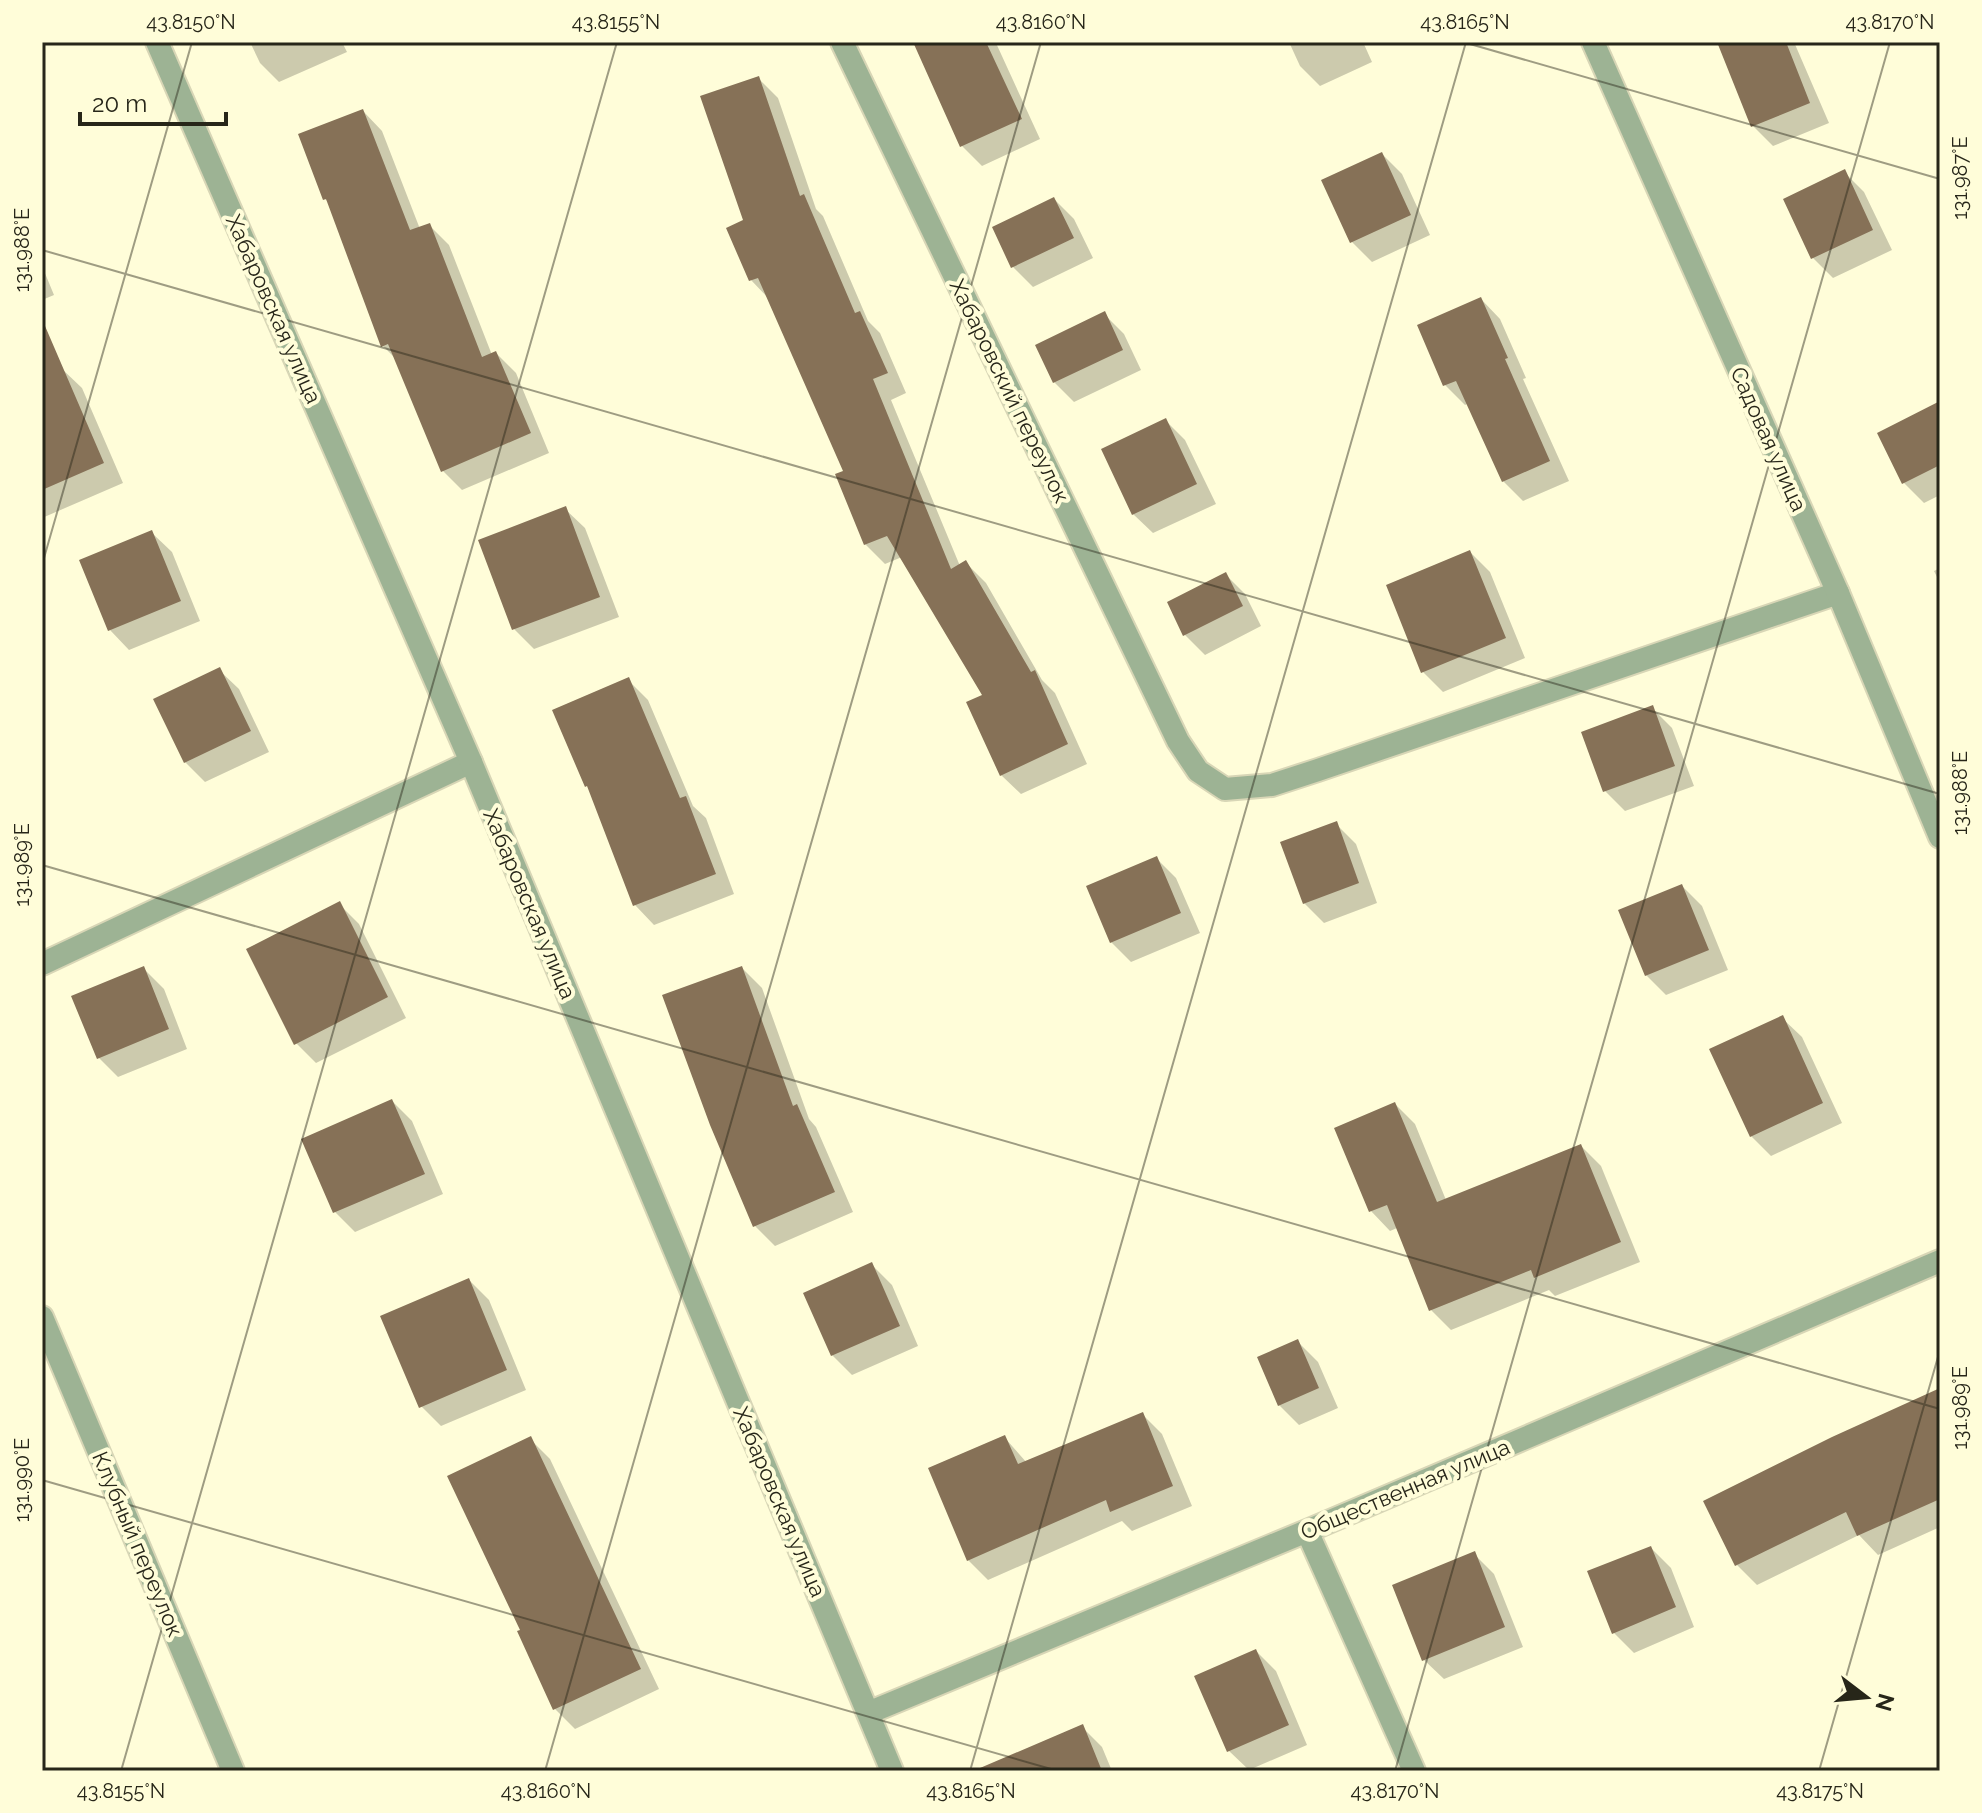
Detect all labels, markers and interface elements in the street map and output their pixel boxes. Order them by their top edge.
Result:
text: 43.8150°N [146,10,236,34]
text: 43.8155°N [572,10,660,34]
text: 43.8160°N [996,10,1086,34]
text: 43.8165°N [1420,10,1510,34]
text: 43.8170°N [1846,10,1934,34]
scale bar [80,76,226,126]
text: 20 m [92,89,147,118]
text: 131.987°E [1948,136,1972,220]
text: 131.988°E [10,208,34,292]
street label: Хабаровская улица [221,211,327,407]
street label: Хабаровский переулок [945,275,1075,507]
street label: Садовая улица [1726,363,1812,515]
text: 131.988°E [1948,751,1972,835]
street label: Хабаровская улица [478,805,582,1003]
text: 131.989°E [10,823,34,907]
text: 131.989°E [1948,1366,1972,1450]
street label: Хабаровская улица [728,1403,832,1601]
street label: Общественная улица [1297,1433,1513,1545]
text: 131.990°E [10,1438,34,1522]
street label: Клубный переулок [87,1447,189,1641]
north arrow [1826,1657,1906,1737]
text: N [1870,1691,1900,1714]
text: 43.8155°N [77,1779,165,1803]
text: 43.8160°N [501,1779,591,1803]
text: 43.8165°N [926,1779,1016,1803]
text: 43.8170°N [1351,1779,1439,1803]
text: 43.8175°N [1776,1779,1864,1803]

